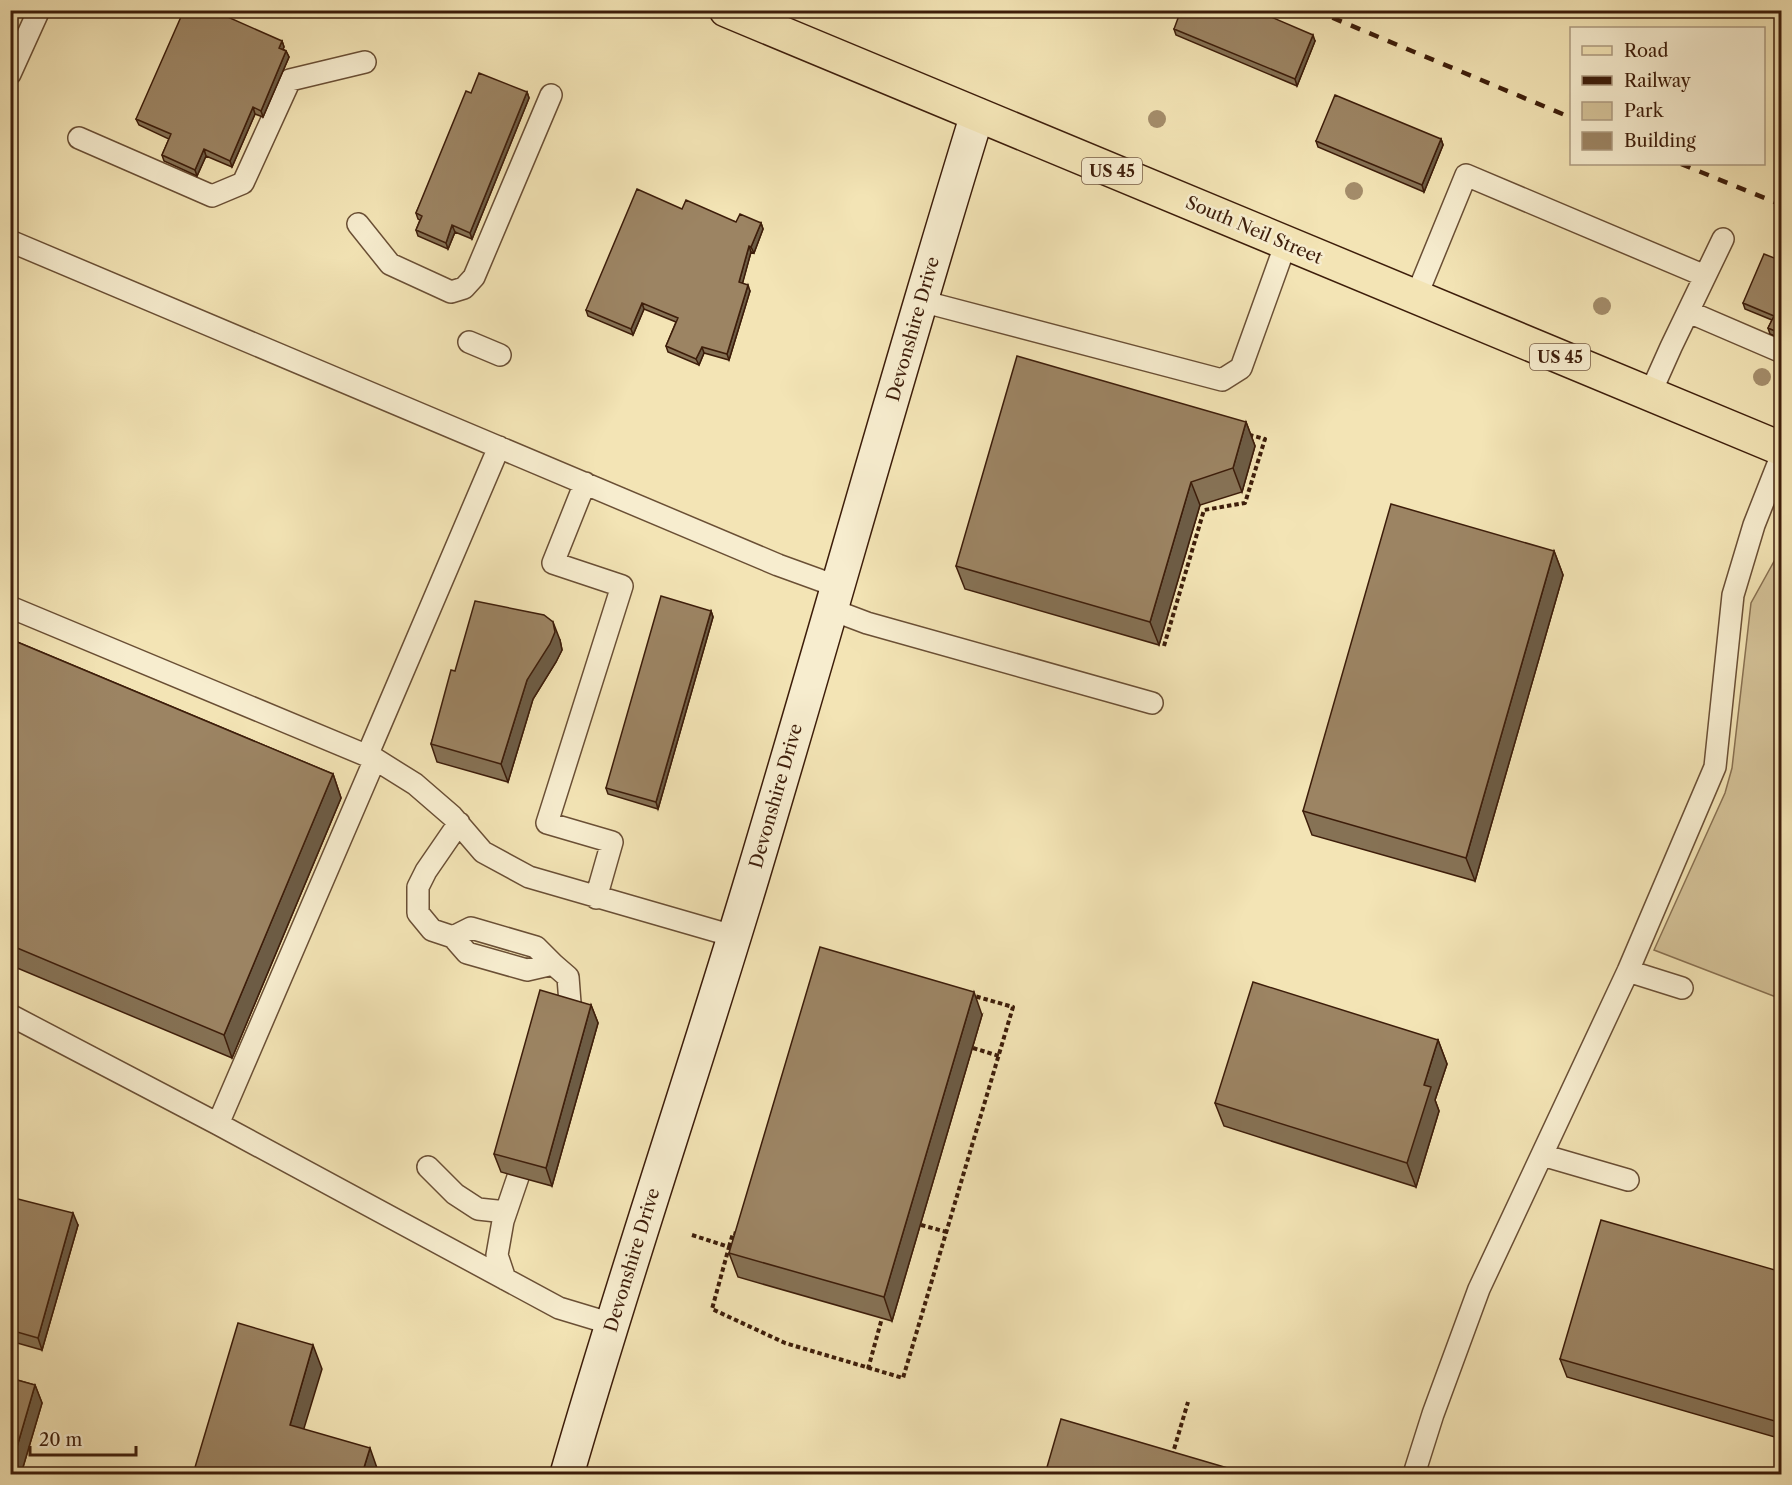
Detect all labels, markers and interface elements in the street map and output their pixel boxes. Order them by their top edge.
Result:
legend [1570,27,1765,165]
text: Road [1624,40,1669,62]
text: Railway [1624,70,1692,92]
text: Park [1624,100,1665,122]
text: Building [1624,130,1696,152]
road number: US 45 [1082,158,1142,184]
street label: South Neil Street [1182,191,1326,269]
street label: Devonshire Drive [882,254,944,404]
road number: US 45 [1530,344,1590,370]
street label: Devonshire Drive [745,721,807,871]
street label: Devonshire Drive [600,1185,664,1335]
scale bar [30,1419,136,1457]
text: 20 m [39,1429,83,1451]

